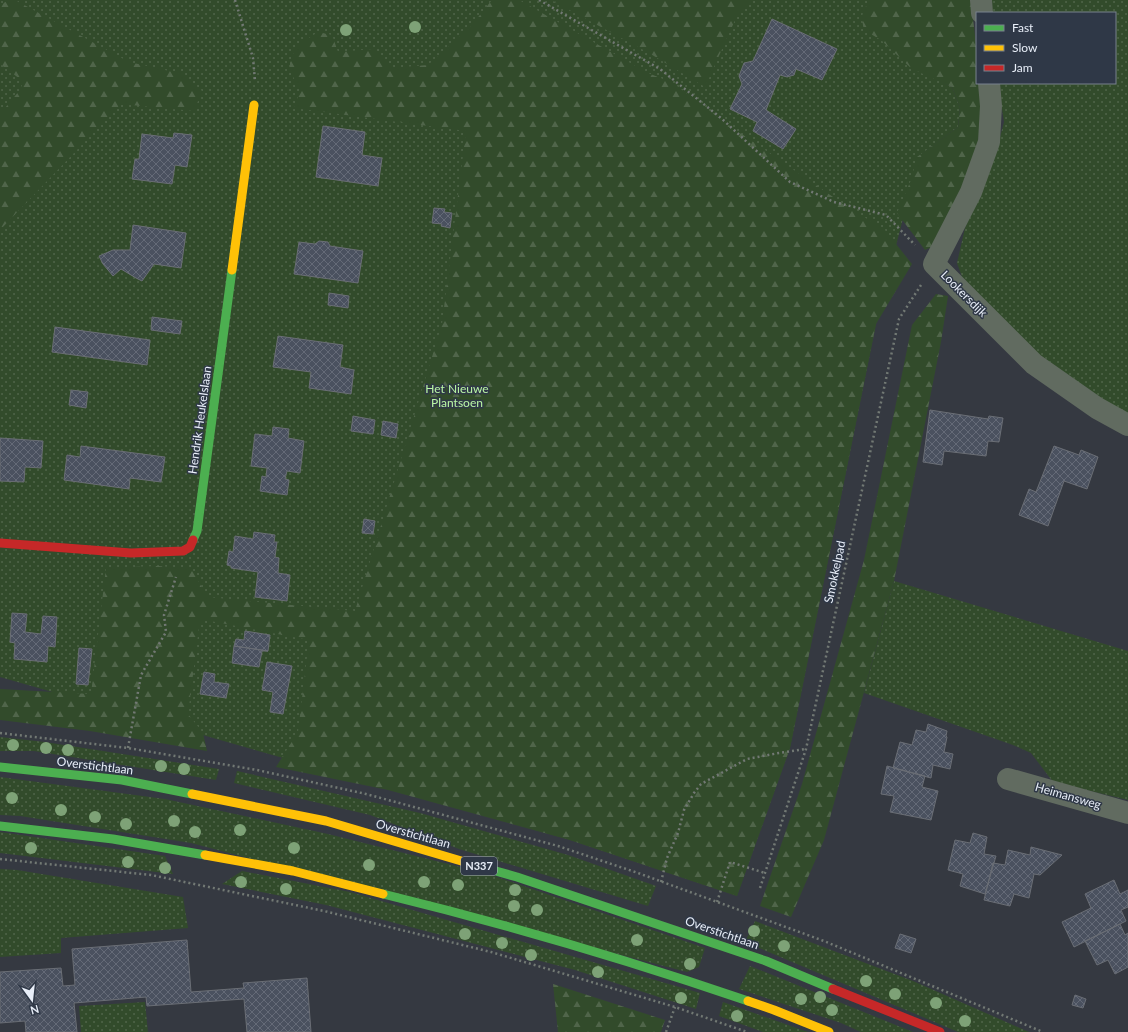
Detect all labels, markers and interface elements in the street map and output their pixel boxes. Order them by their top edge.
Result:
legend [976,12,1116,84]
text: Fast [1012,20,1034,35]
text: Slow [1012,40,1038,55]
text: Jam [1012,60,1033,75]
street label: Lookersdijk [938,267,991,321]
street label: Hendrik Heukelslaan [185,365,214,475]
park label: Het Nieuwe Plantsoen [425,381,489,410]
street label: Smokkelpad [821,539,848,605]
street label: Overstichtlaan [56,753,134,778]
street label: Heimansweg [1033,779,1103,812]
street label: Overstichtlaan [374,816,452,851]
road number: N337 [461,857,497,875]
street label: Overstichtlaan [683,913,761,952]
north arrow [12,980,52,1020]
text: N [29,1003,40,1018]

